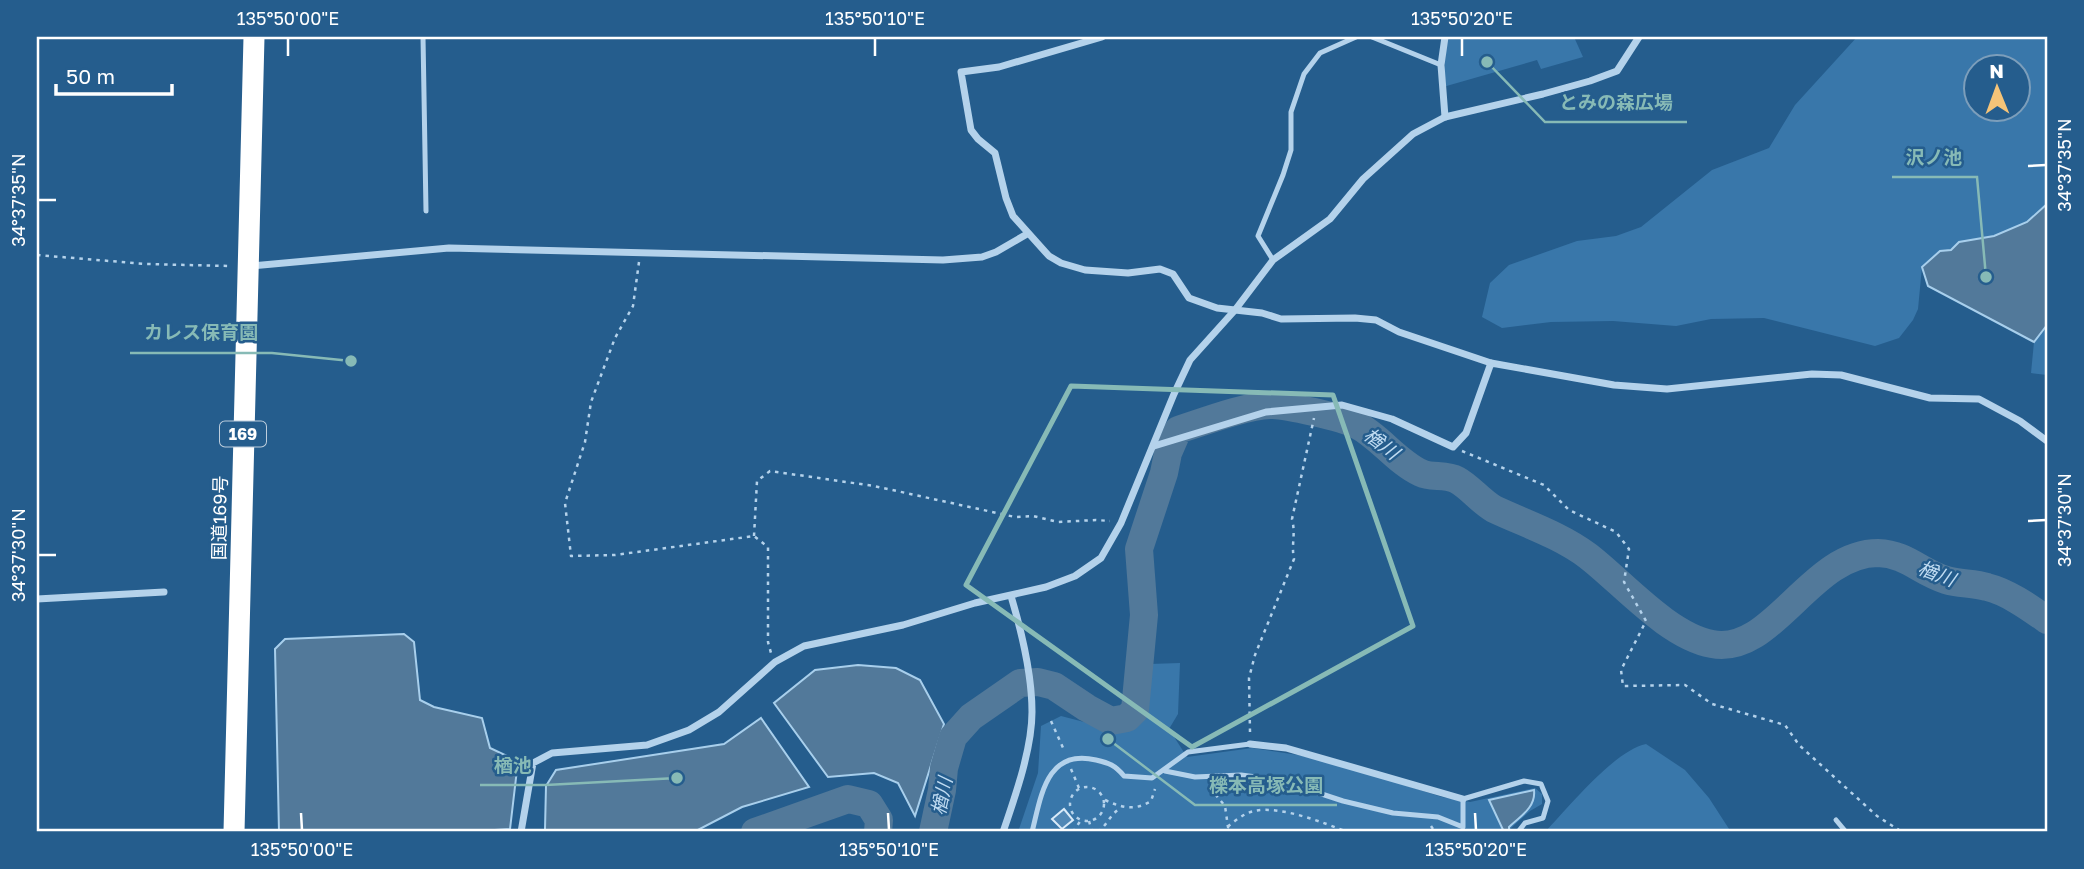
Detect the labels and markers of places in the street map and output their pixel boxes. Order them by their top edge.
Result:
callout: とみの森広場 [1545,82,1687,122]
callout: 沢ノ池 [1892,137,1977,177]
callout: カレス保育園 [130,313,272,353]
callout: 楢池 [480,745,546,785]
callout: 櫟本高塚公園 [1195,765,1337,805]

